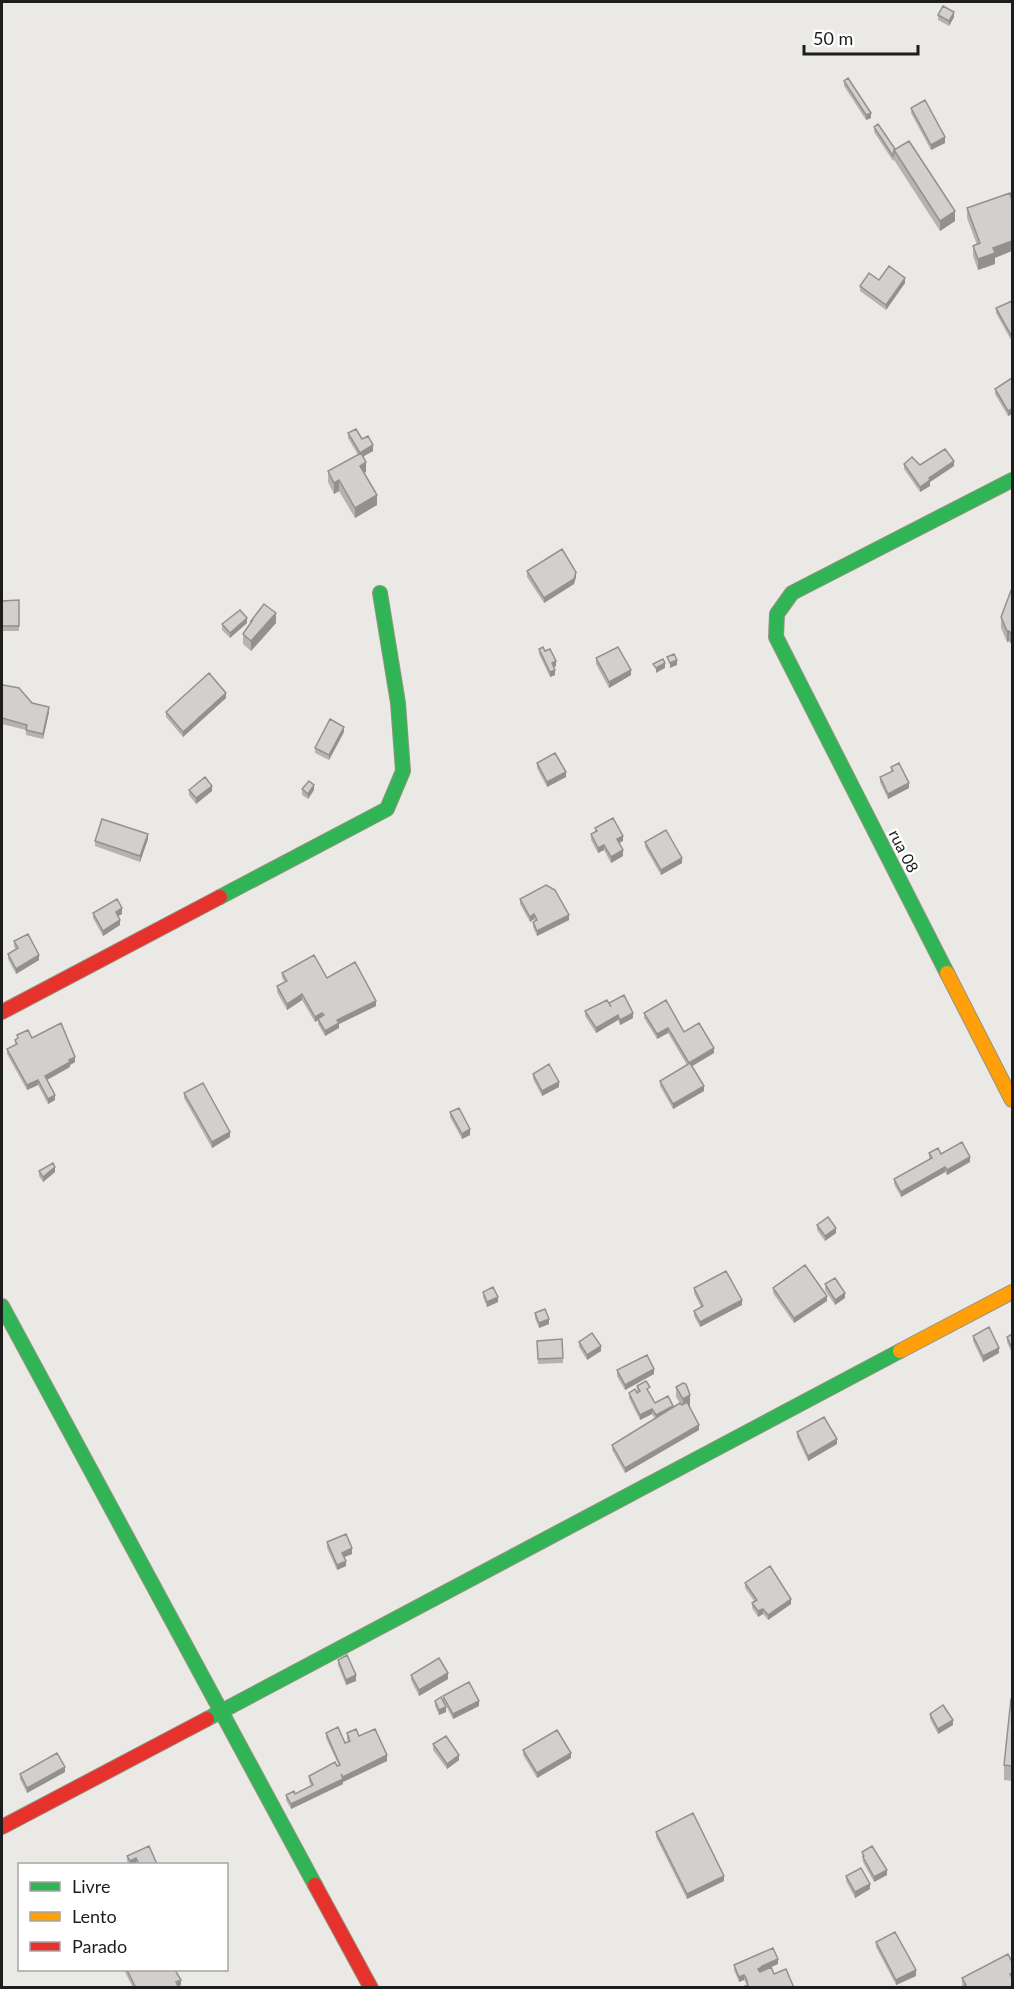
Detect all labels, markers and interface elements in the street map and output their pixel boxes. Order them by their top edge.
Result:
scale bar [804,18,918,56]
text: 50 m [813,27,853,49]
street label: rua 08 [886,826,923,875]
legend [18,1863,228,1971]
text: Livre [72,1875,111,1897]
text: Lento [72,1905,117,1927]
text: Parado [72,1935,127,1957]

